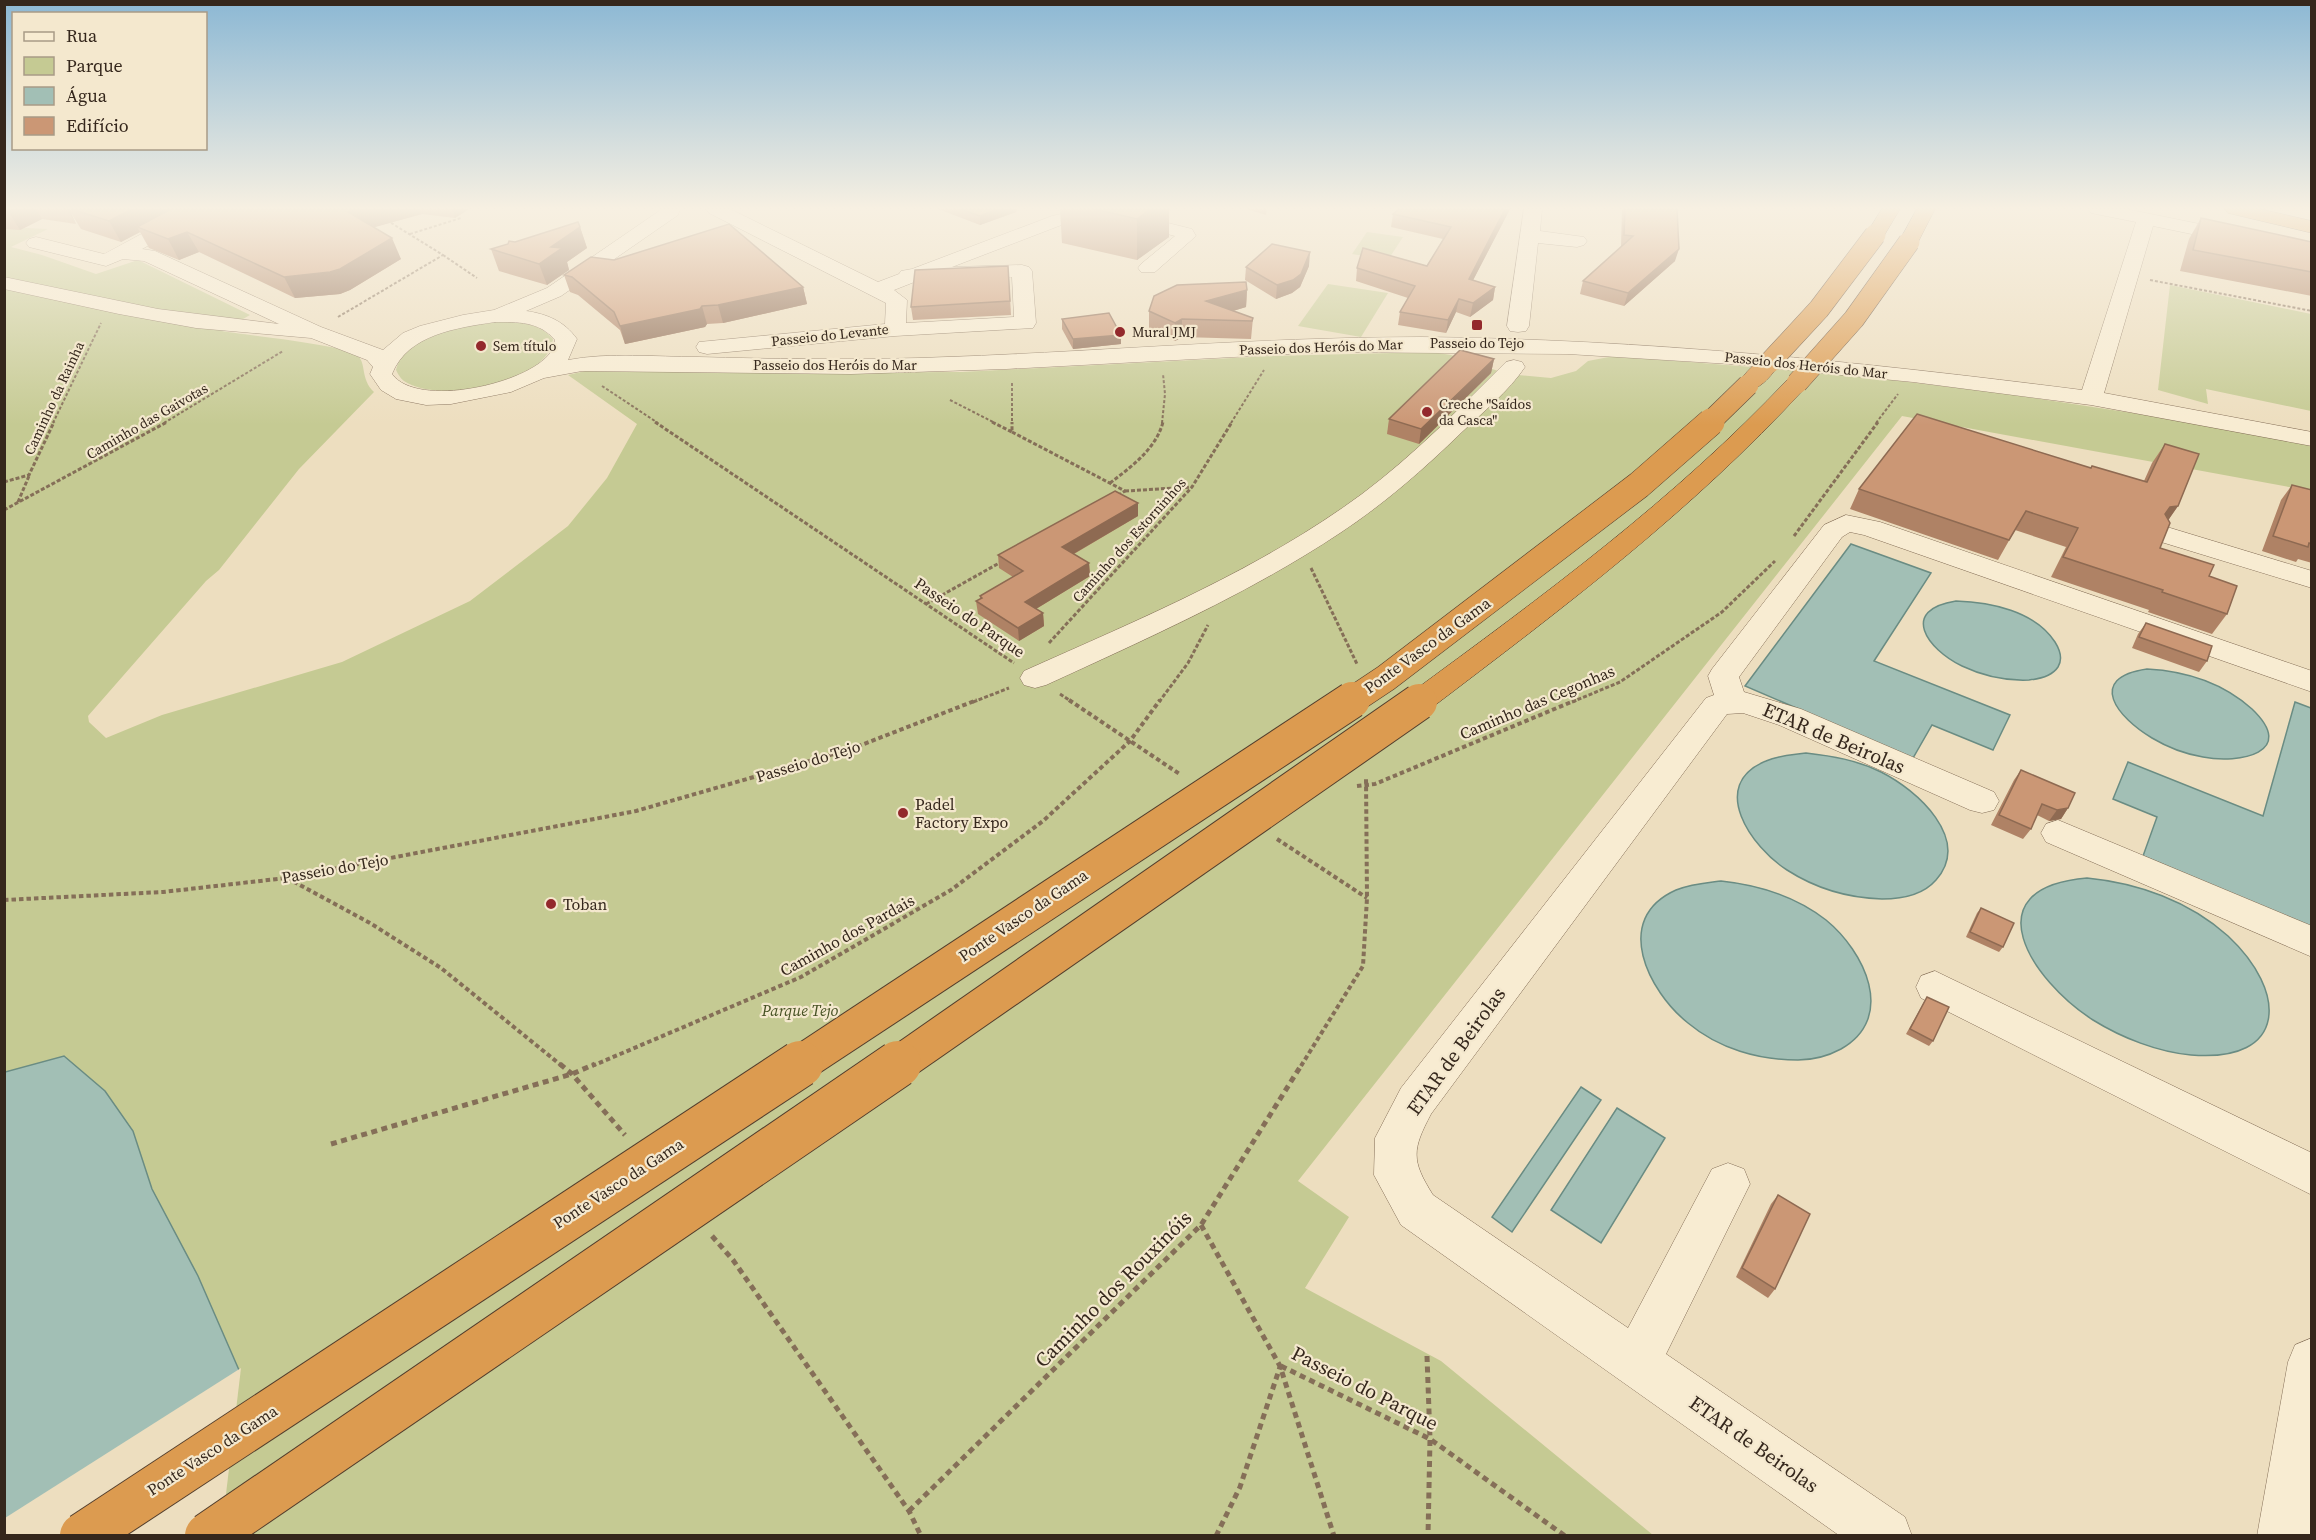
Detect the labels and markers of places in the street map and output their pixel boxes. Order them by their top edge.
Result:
marker: Passeio do Tejo [1470,318,1484,332]
place label: Mural JMJ [1132,322,1196,342]
marker: Mural JMJ [1113,325,1127,339]
place label: Passeio do Tejo [1430,333,1525,353]
place label: Sem título [493,336,557,356]
marker: Sem título [474,339,488,353]
place label: Creche "Saídos da Casca" [1439,394,1531,430]
marker: Creche "Saídos da Casca" [1420,405,1434,419]
place label: Padel Factory Expo [915,793,1008,833]
marker: Padel Factory Expo [896,806,910,820]
place label: Toban [563,893,607,915]
marker: Toban [544,897,558,911]

